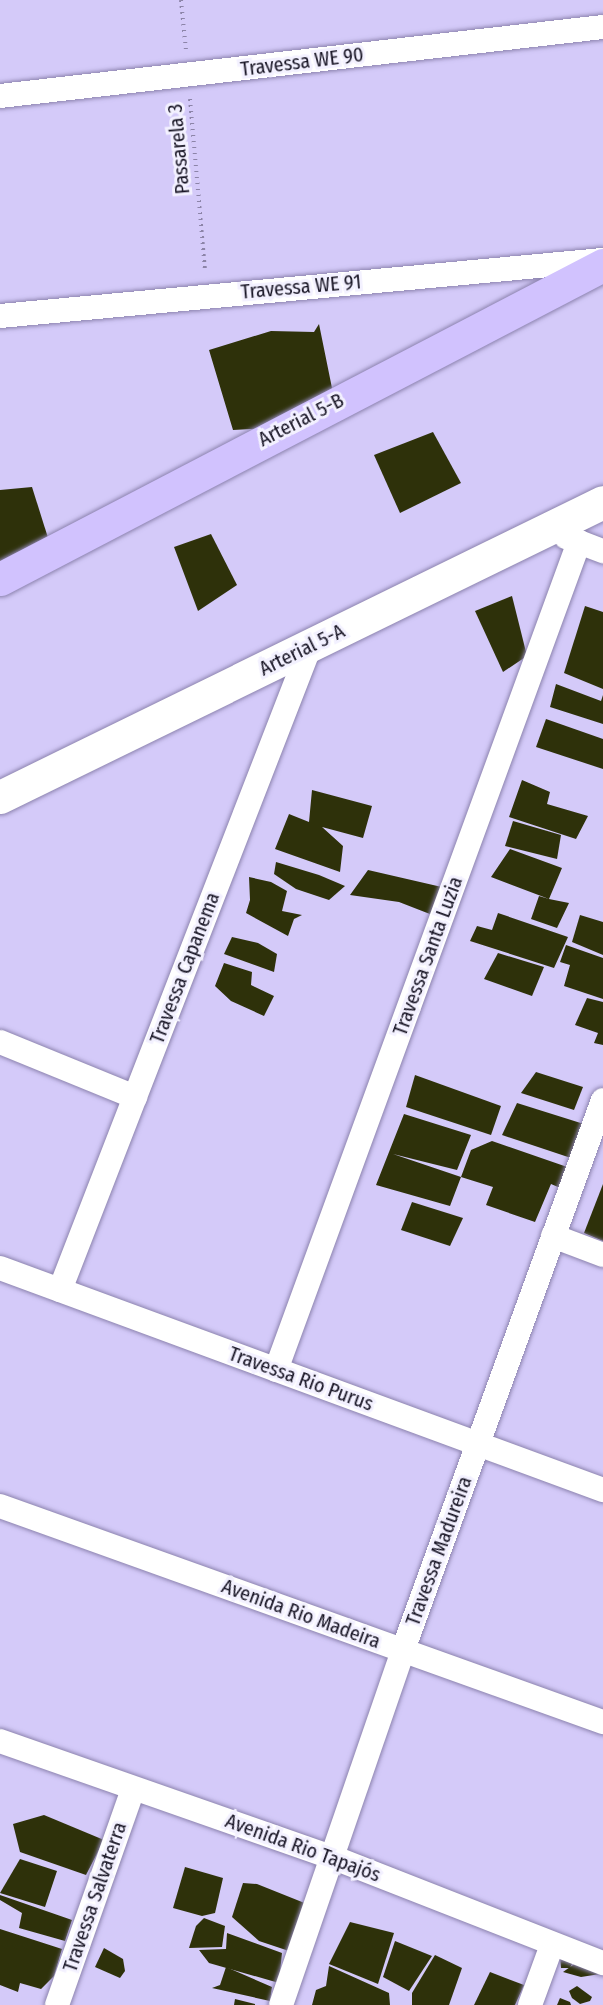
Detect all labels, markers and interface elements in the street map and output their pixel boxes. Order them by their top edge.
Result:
street label: Travessa WE 90 [239,43,365,81]
street label: Passarela 3 [163,103,195,195]
street label: Travessa WE 91 [240,270,362,304]
street label: Arterial 5-B [254,388,348,452]
street label: Arterial 5-A [255,619,349,681]
street label: Travessa Santa Luzia [388,873,468,1039]
street label: Travessa Capanema [145,889,225,1047]
street label: Travessa Rio Purus [225,1342,377,1416]
street label: Travessa Madureira [401,1473,477,1629]
street label: Avenida Rio Madeira [218,1574,384,1654]
street label: Avenida Rio Tapajós [222,1809,384,1887]
street label: Travessa Salvaterra [58,1819,132,1975]

